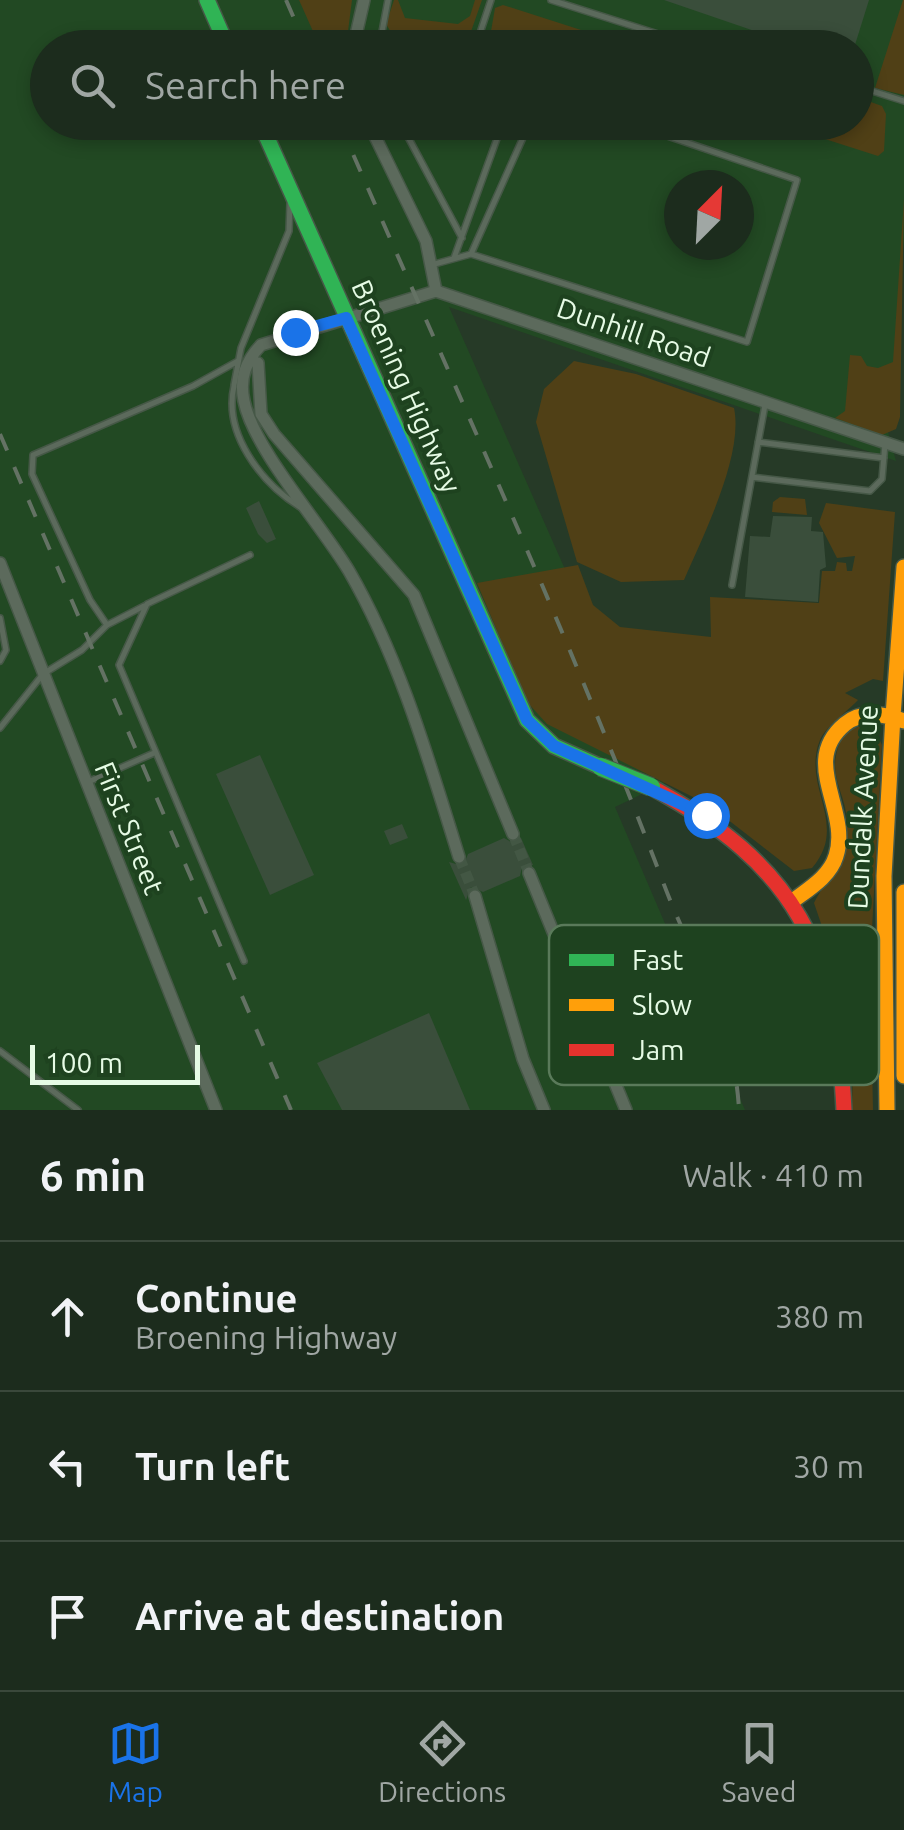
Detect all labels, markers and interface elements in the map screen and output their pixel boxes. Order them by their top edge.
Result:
search box [30,30,874,140]
icon: search [65,58,120,113]
text: Search here [145,64,346,106]
north arrow [664,170,754,260]
street label: Broening Highway [346,275,468,497]
street label: Dunhill Road [553,291,715,373]
route end [273,310,319,356]
street label: Dundalk Avenue [841,704,883,910]
street label: First Street [89,757,171,899]
route start [684,793,730,839]
legend [549,925,879,1085]
text: Fast [632,944,683,975]
text: Slow [632,989,692,1020]
text: Jam [632,1034,684,1065]
scale bar [30,1040,200,1084]
text: 100 m [45,1047,123,1078]
text: 6 min [40,1152,146,1199]
text: Walk · 410 m [682,1157,864,1193]
text: Continue [135,1277,297,1319]
icon: ahead [40,1289,95,1344]
text: 380 m [775,1298,864,1334]
text: Broening Highway [135,1319,397,1355]
icon: left [40,1439,95,1494]
text: Turn left [135,1445,290,1487]
text: 30 m [793,1448,864,1484]
icon: arrive [40,1589,95,1644]
text: Arrive at destination [135,1595,504,1637]
tab: Map [108,1716,163,1807]
tab: Directions [378,1716,506,1807]
tab: Saved [722,1716,796,1807]

